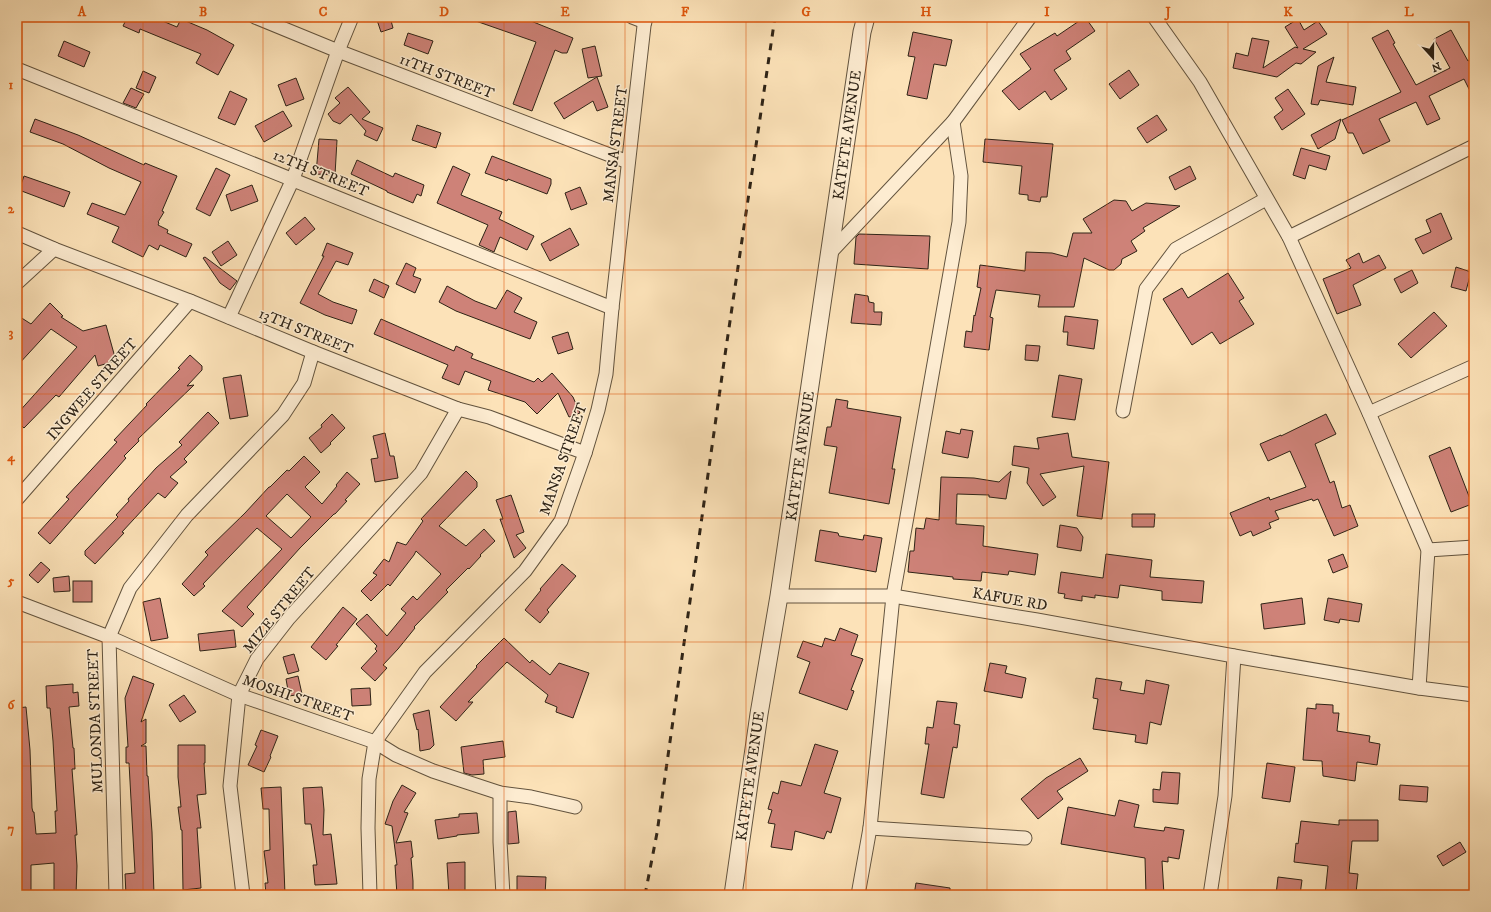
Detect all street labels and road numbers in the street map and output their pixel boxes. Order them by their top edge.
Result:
street label: 11TH STREET [397,50,497,103]
street label: KATETE AVENUE [829,69,866,201]
street label: MANSA STREET [599,84,632,204]
street label: 12TH STREET [270,146,372,202]
street label: 13TH STREET [256,304,356,359]
street label: INGWEE STREET [43,334,142,444]
street label: KATETE AVENUE [782,390,819,522]
street label: MANSA STREET [535,400,592,518]
street label: MIZE STREET [239,563,320,657]
street label: KAFUE RD [971,584,1049,615]
street label: MULONDA STREET [83,648,108,794]
street label: MOSHI STREET [240,671,356,727]
street label: KATETE AVENUE [732,710,769,842]

